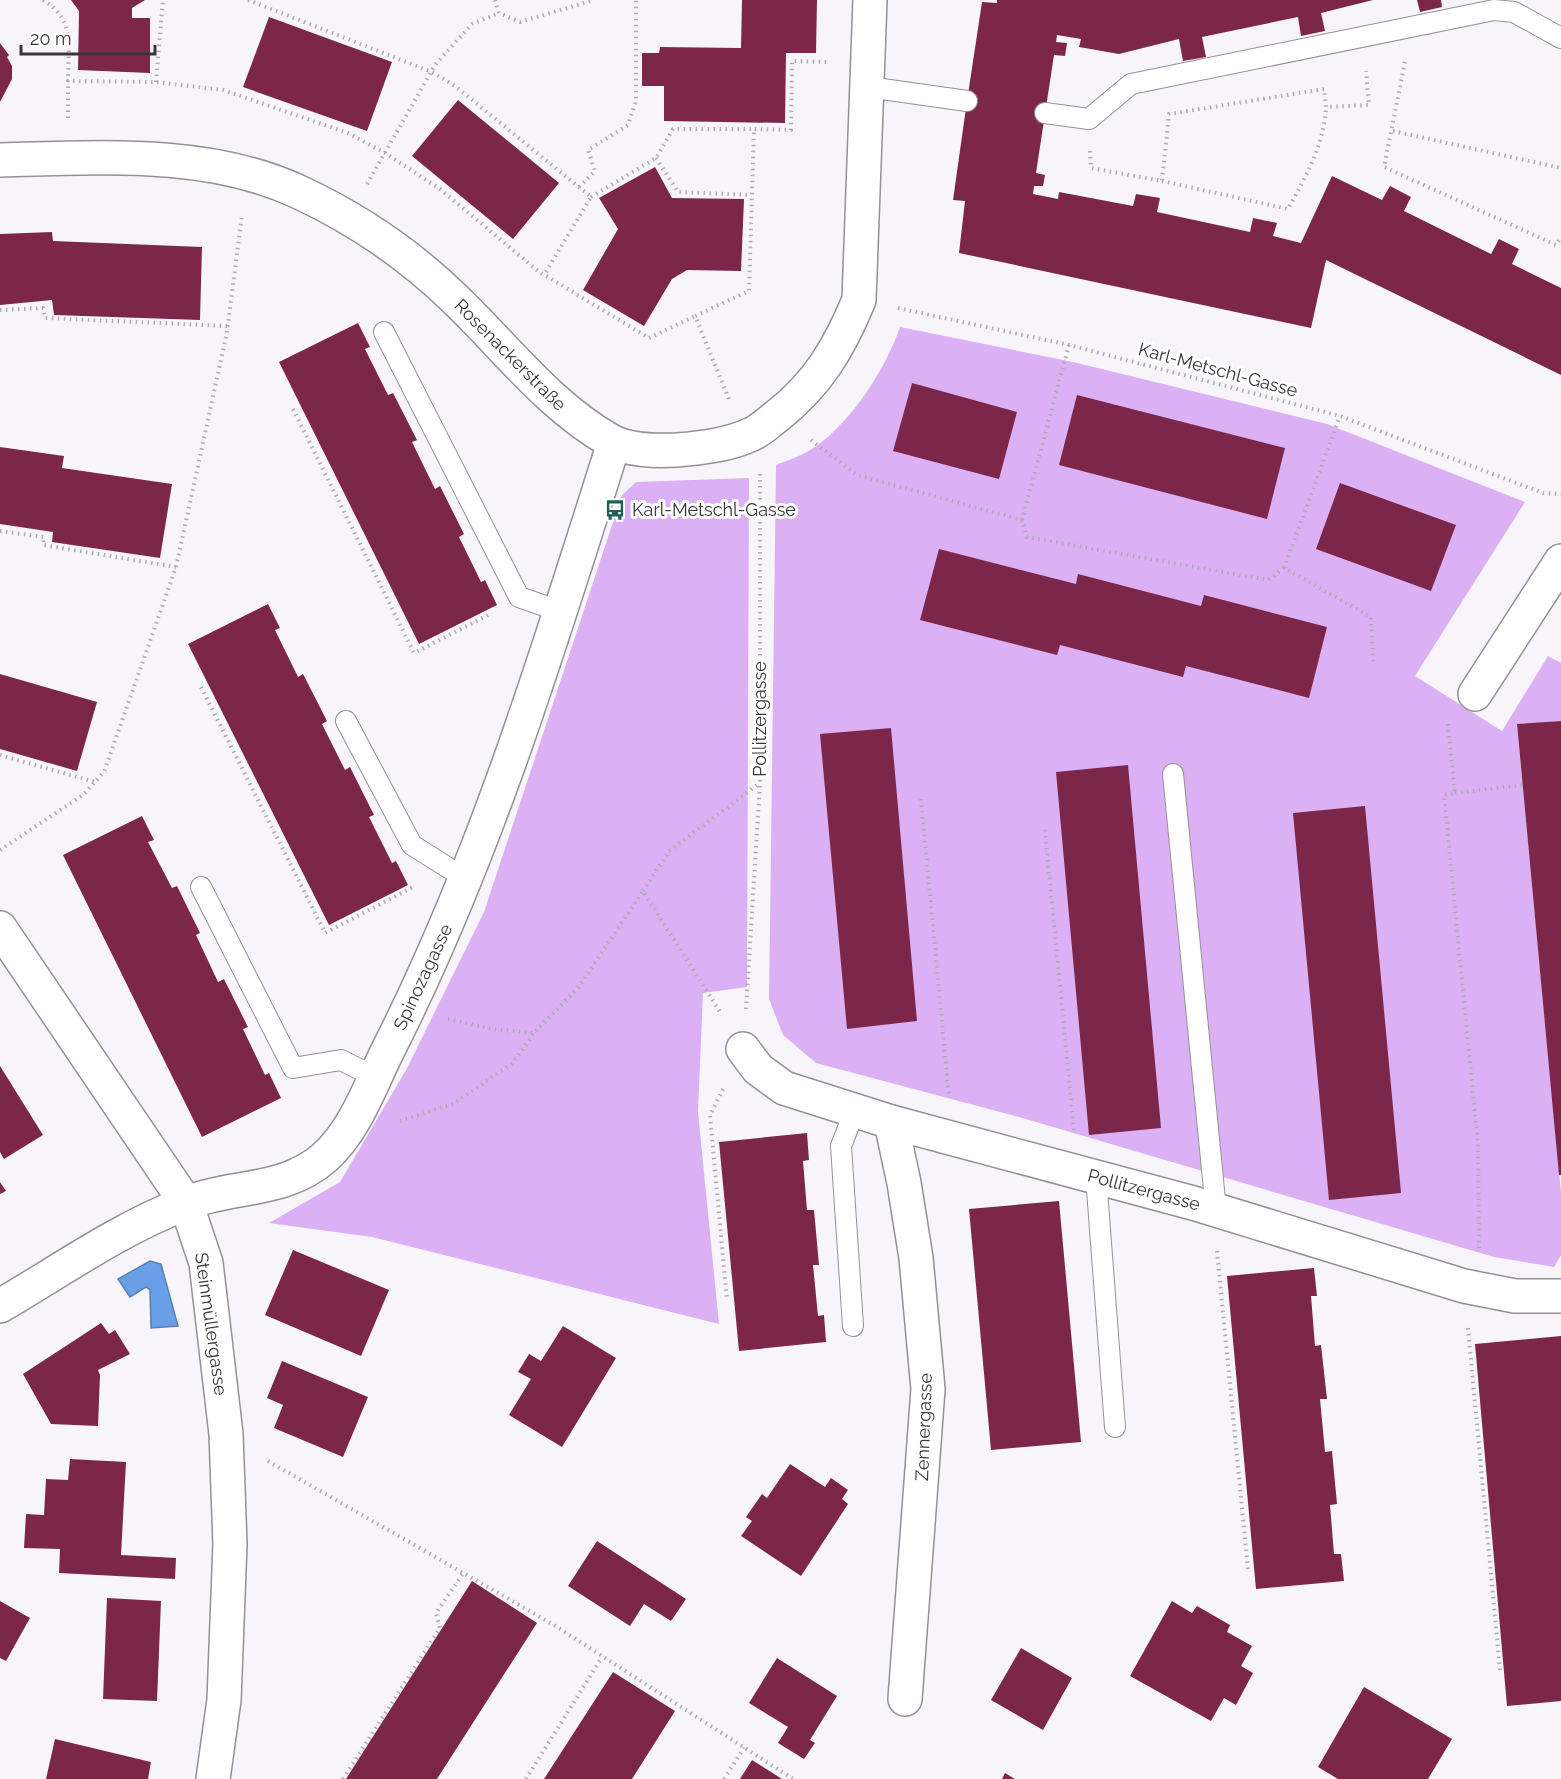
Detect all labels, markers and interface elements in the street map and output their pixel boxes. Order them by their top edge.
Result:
scale bar [21,18,154,56]
text: 20 m [30,28,72,49]
street label: Rosenackerstraße [450,295,571,415]
street label: Karl-Metschl-Gasse [1136,338,1300,401]
bus stop icon: Karl-Metschl-Gasse [603,498,627,522]
place label: Karl-Metschl-Gasse [632,499,796,520]
street label: Pollitzergasse [749,661,770,777]
street label: Spinozagasse [389,920,456,1033]
street label: Pollitzergasse [1086,1164,1203,1215]
street label: Steinmüllergasse [191,1251,232,1397]
street label: Zennergasse [911,1372,936,1481]

